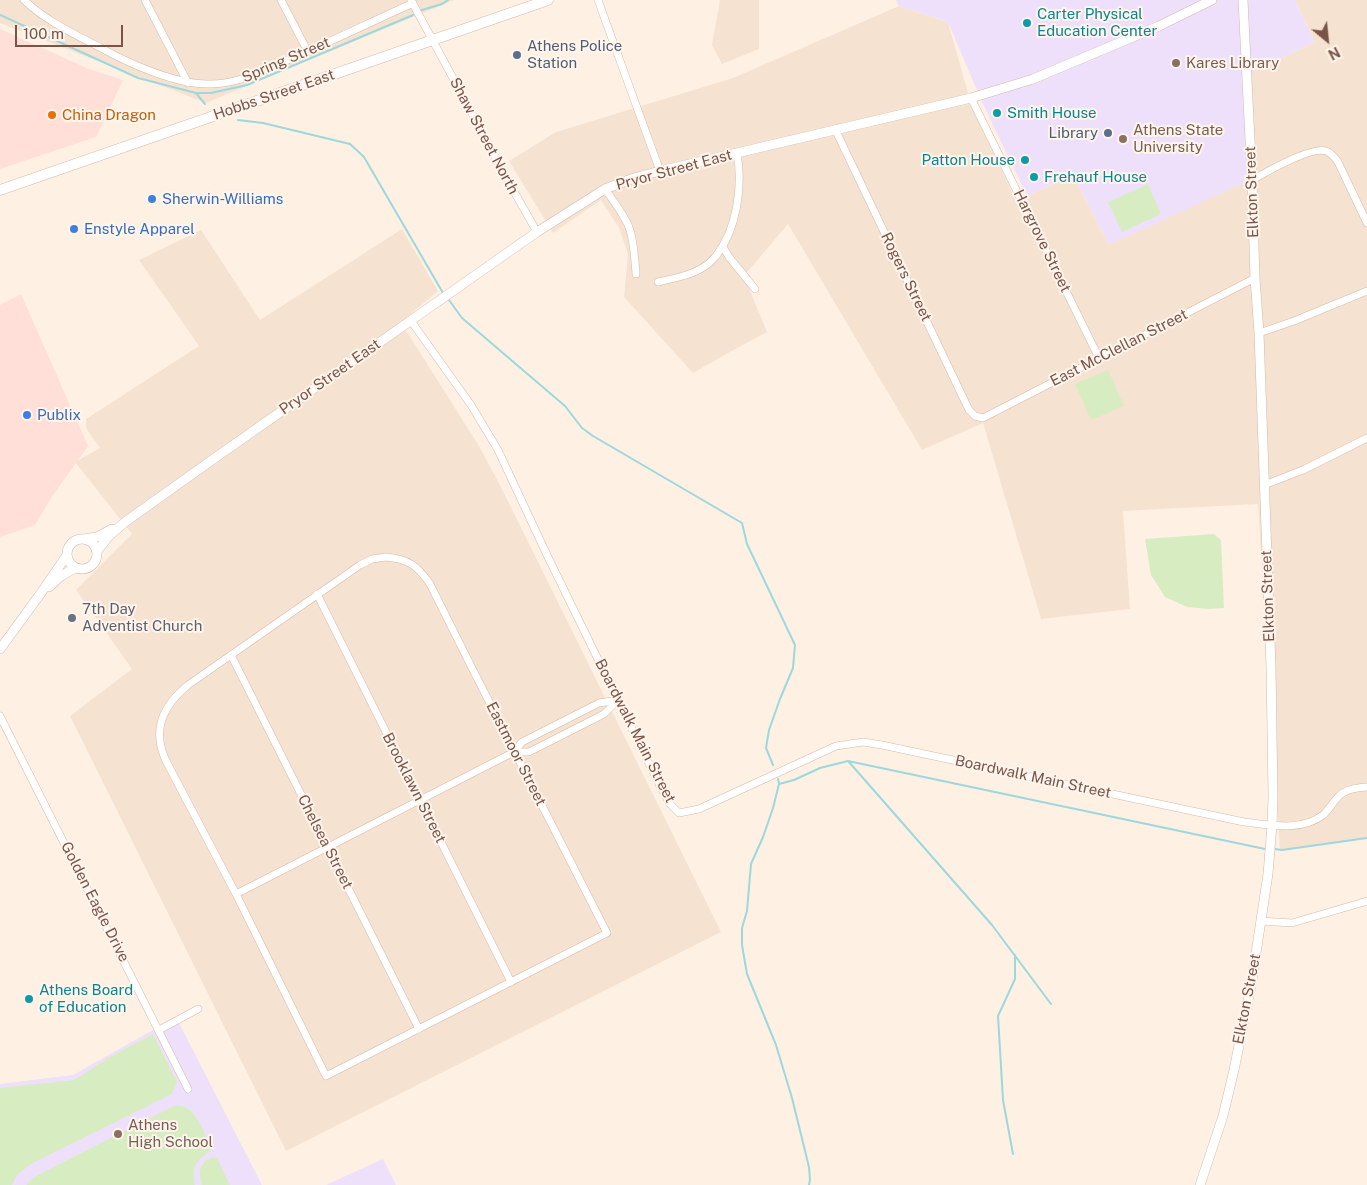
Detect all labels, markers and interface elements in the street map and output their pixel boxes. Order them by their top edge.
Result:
place label: Carter Physical Education Center [1037,5,1157,40]
scale bar [18,15,125,47]
north arrow [1302,15,1352,65]
marker: Carter Physical Education Center [1021,17,1033,29]
text: 100 m [23,25,64,42]
street label: Spring Street [239,33,333,87]
place label: Athens Police Station [527,37,622,72]
text: N [1325,44,1343,63]
marker: Athens Police Station [511,49,523,61]
place label: Kares Library [1186,54,1279,72]
marker: Kares Library [1170,57,1182,69]
street label: Hobbs Street East [211,66,337,124]
street label: Shaw Street North [446,75,522,197]
place label: Smith House [1007,104,1097,122]
place label: China Dragon [62,106,156,124]
marker: Smith House [991,107,1003,119]
marker: China Dragon [46,109,58,121]
place label: Athens State University [1133,121,1223,156]
place label: Library [1049,124,1098,142]
marker: Library [1102,127,1114,139]
marker: Athens State University [1117,133,1129,145]
street label: Pryor Street East [614,146,734,194]
street label: Elkton Street [1241,146,1263,238]
place label: Patton House [921,151,1015,169]
marker: Patton House [1019,154,1031,166]
place label: Frehauf House [1044,168,1147,186]
marker: Frehauf House [1028,171,1040,183]
street label: Hargrove Street [1009,187,1075,295]
place label: Sherwin-Williams [162,190,283,208]
marker: Sherwin-Williams [146,193,158,205]
place label: Enstyle Apparel [84,220,195,238]
marker: Enstyle Apparel [68,223,80,235]
street label: Rogers Street [877,230,935,324]
street label: East McClellan Street [1047,306,1191,390]
street label: Pryor Street East [276,335,384,419]
place label: Publix [37,406,81,424]
marker: Publix [21,409,33,421]
street label: Elkton Street [1257,550,1279,642]
place label: 7th Day Adventist Church [82,600,202,635]
marker: 7th Day Adventist Church [66,612,78,624]
street label: Boardwalk Main Street [591,656,679,806]
street label: Eastmoor Street [482,699,550,809]
street label: Brooklawn Street [378,730,450,846]
street label: Boardwalk Main Street [953,752,1113,802]
street label: Chelsea Street [293,792,357,892]
street label: Golden Eagle Drive [57,839,133,965]
street label: Elkton Street [1229,952,1265,1046]
place label: Athens Board of Education [39,981,133,1016]
marker: Athens Board of Education [23,993,35,1005]
place label: Athens High School [128,1116,213,1151]
marker: Athens High School [112,1128,124,1140]

